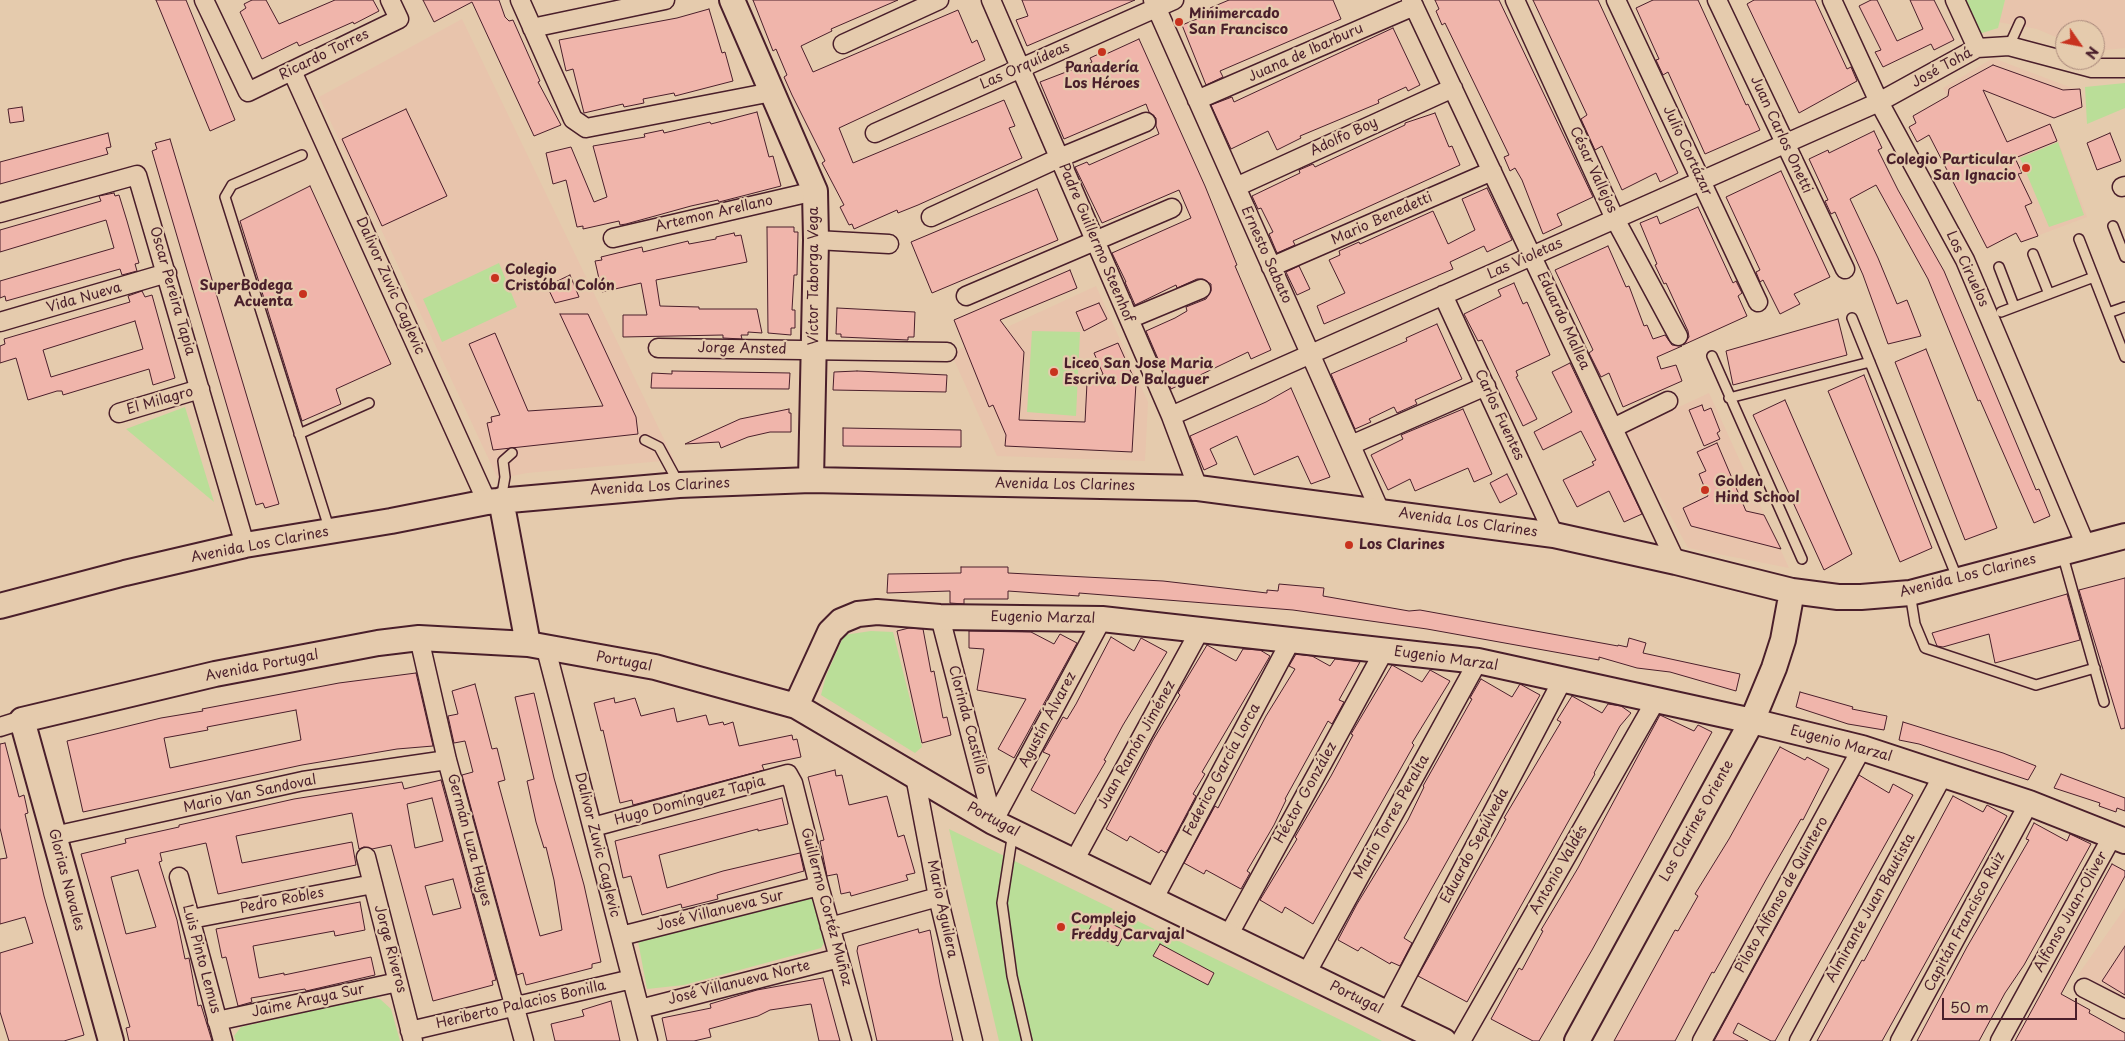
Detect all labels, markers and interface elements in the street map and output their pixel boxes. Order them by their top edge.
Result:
place label: Minimercado San Francisco [1189,6,1288,38]
marker: Minimercado San Francisco [1173,16,1185,28]
street label: Juana de Ibarburu [1246,20,1366,86]
north arrow [2055,20,2105,70]
street label: Ricardo Torres [276,26,372,84]
street label: Las Orquídeas [977,39,1073,93]
text: N [2080,43,2104,63]
street label: José Tohá [1909,44,1975,92]
marker: Panadería Los Héroes [1096,46,1108,58]
place label: Panadería Los Héroes [1064,60,1140,92]
street label: Juan Carlos Onetti [1746,74,1816,196]
street label: Julio Cortázar [1659,103,1715,199]
street label: Adolfo Boy [1308,114,1380,160]
street label: César Vallejos [1566,124,1620,216]
place label: Colegio Particular San Ignacio [1886,152,2016,184]
street label: Padre Guillermo Steenhof [1055,161,1137,325]
marker: Colegio Particular San Ignacio [2020,162,2032,174]
street label: Mario Benedetti [1329,189,1435,249]
street label: Artemon Arellano [653,192,775,236]
street label: Ernesto Sabato [1237,204,1295,306]
street label: Víctor Taborga Vega [806,207,822,345]
street label: Dalivor Zuvic Caglevic [352,215,428,357]
street label: Oscar Pereira Tapia [146,225,198,357]
street label: Los Ciruelos [1942,228,1992,310]
street label: Las Violetas [1485,235,1565,283]
place label: Colegio Cristóbal Colón [505,262,615,294]
street label: Eduardo Mallea [1533,269,1593,373]
marker: Colegio Cristóbal Colón [489,272,501,284]
place label: SuperBodega Acuenta [200,278,293,310]
street label: Vida Nueva [45,279,123,317]
marker: SuperBodega Acuenta [297,288,309,300]
street label: Jorge Ansted [697,340,787,358]
place label: Liceo San Jose Maria Escriva De Balaguer [1064,356,1213,388]
marker: Liceo San Jose Maria Escriva De Balaguer [1048,366,1060,378]
street label: Carlos Fuentes [1471,367,1527,463]
street label: El Milagro [125,383,195,419]
place label: Golden Hind School [1715,474,1800,507]
street label: Avenida Los Clarines [590,475,730,499]
street label: Avenida Los Clarines [995,475,1135,495]
marker: Golden Hind School [1699,484,1711,496]
street label: Avenida Los Clarines [1398,505,1538,541]
street label: Avenida Los Clarines [190,523,330,567]
place label: Los Clarines [1359,537,1445,553]
marker: Los Clarines [1343,539,1355,551]
street label: Avenida Los Clarines [1898,551,2038,601]
street label: Eugenio Marzal [990,609,1096,627]
street label: Eugenio Marzal [1393,643,1499,675]
street label: Avenida Portugal [204,647,320,685]
street label: Portugal [595,649,653,675]
street label: Clorinda Castillo [944,664,990,776]
street label: Agustín Álvarez [1016,670,1080,770]
street label: Juan Ramón Jiménez [1095,678,1179,812]
street label: Federico García Lorca [1180,701,1264,839]
street label: Eugenio Marzal [1788,722,1894,766]
street label: Héctor González [1271,740,1341,846]
street label: Mario Torres Peralta [1351,752,1433,882]
street label: Los Clarines Oriente [1657,757,1737,885]
street label: Dalivor Zuvic Caglevic [571,771,623,919]
street label: Mario Van Sandoval [182,772,318,816]
street label: Germán Luza Hayes [443,772,495,908]
street label: Hugo Domínguez Tapia [613,773,767,829]
street label: Eduardo Sepúlveda [1438,786,1512,906]
street label: Portugal [964,799,1022,841]
street label: Piloto Alfonso de Quintero [1732,814,1832,976]
street label: Antonio Valdés [1527,822,1591,918]
street label: Guillermo Cortéz Muñoz [797,826,855,988]
street label: Glorias Navales [44,827,88,933]
street label: Almirante Juan Bautista [1823,831,1919,985]
street label: Capitán Francisco Ruiz [1921,849,2009,995]
street label: Alfonso Juan-Oliver [2031,849,2111,975]
street label: Mario Aguilera [923,858,961,960]
street label: Pedro Robles [239,885,325,917]
street label: José Villanueva Sur [655,887,785,935]
street label: Luis Pinto Lemus [178,903,224,1015]
street label: Jorge Riveros [370,903,410,995]
place label: Complejo Freddy Carvajal [1071,911,1185,944]
marker: Complejo Freddy Carvajal [1055,921,1067,933]
street label: José Villanueva Norte [666,957,812,1009]
street label: Heriberto Palacios Bonilla [434,977,608,1033]
street label: Portugal [1327,978,1385,1018]
street label: Jaime Araya Sur [250,981,366,1021]
scale bar [1945,988,2080,1020]
text: 50 m [1950,995,1989,1018]

